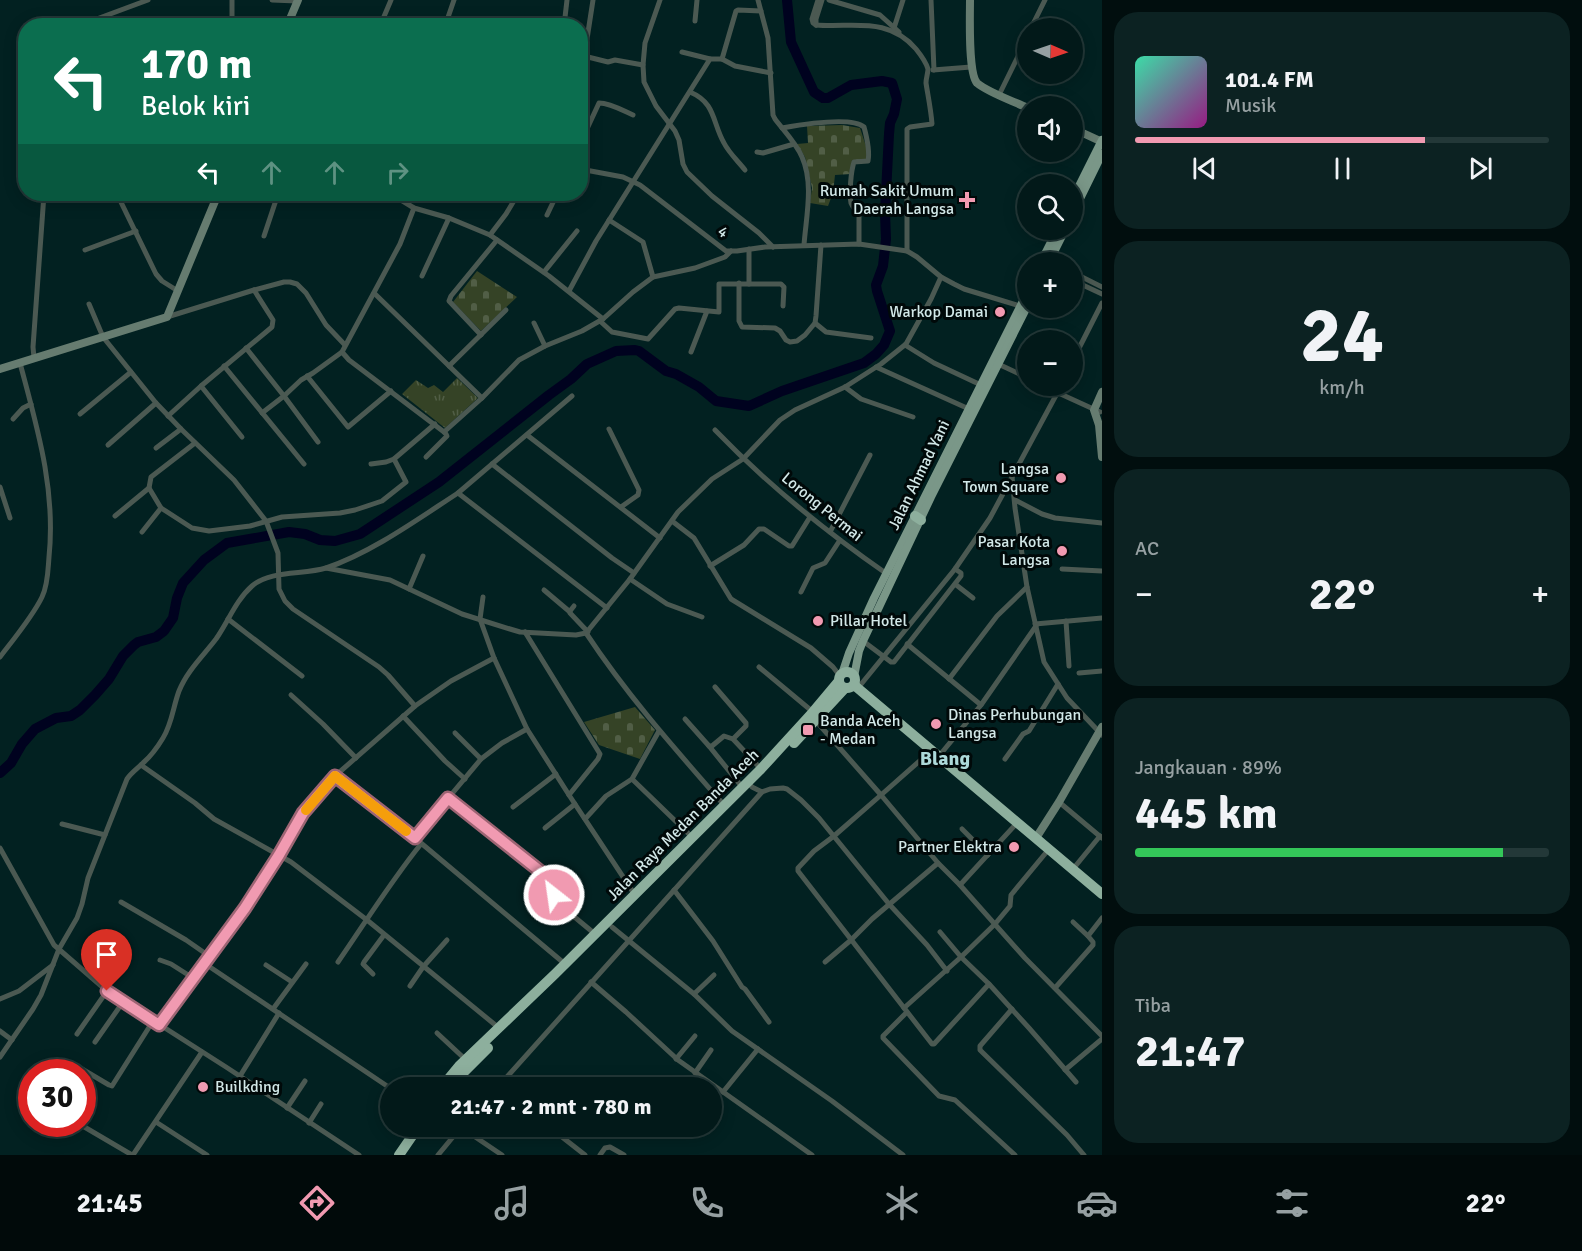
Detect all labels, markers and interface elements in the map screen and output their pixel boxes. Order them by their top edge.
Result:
north arrow [1017,18,1083,84]
map controls [1017,18,1083,396]
text: 170 m [141,39,252,90]
icon: left [42,42,120,120]
text: 101.4 FM [1225,66,1314,93]
text: Belok kiri [141,90,250,123]
text: Musik [1225,93,1276,118]
button: sound [1017,96,1083,162]
icon: previous [1188,152,1221,185]
icon: pause [1326,152,1359,185]
icon: next [1464,152,1497,185]
icon: left [192,156,225,189]
icon: ahead [255,156,288,189]
icon: ahead [318,156,351,189]
icon: right [381,156,414,189]
button: search [1017,174,1083,240]
place label: Rumah Sakit Umum Daerah Langsa [820,181,954,219]
marker: Rumah Sakit Umum Daerah Langsa [958,191,976,209]
street label: 4 [714,221,733,243]
button: + [1017,252,1083,318]
text: 24 [1300,288,1384,384]
place label: Warkop Damai [889,302,988,322]
marker: Warkop Damai [993,305,1007,319]
button: − [1017,330,1083,396]
text: km/h [1319,375,1365,400]
street label: Jalan Ahmad Yani [884,417,954,533]
place label: Langsa Town Square [963,459,1049,497]
street label: Lorong Permai [777,468,867,546]
marker: Langsa Town Square [1054,471,1068,485]
place label: Pasar Kota Langsa [977,532,1050,570]
text: AC [1135,536,1159,561]
marker: Pasar Kota Langsa [1055,544,1069,558]
text: 22° [1309,567,1375,622]
text: − [1135,574,1153,615]
text: + [1531,574,1549,615]
place label: Pillar Hotel [830,611,908,631]
marker: Pillar Hotel [811,614,825,628]
place label: Dinas Perhubungan Langsa [948,705,1081,743]
place label: Banda Aceh - Medan [820,711,900,749]
marker: Dinas Perhubungan Langsa [929,717,943,731]
marker: Banda Aceh - Medan [801,723,815,737]
street label: Jalan Raya Medan Banda Aceh [603,745,763,905]
district label: Blang [920,746,971,771]
text: Jangkauan · 89% [1135,755,1282,780]
text: 445 km [1135,786,1278,841]
place label: Partner Elektra [898,837,1002,857]
marker: Partner Elektra [1007,840,1021,854]
position arrow [522,863,586,927]
pin [81,929,132,991]
icon: arrive [90,938,123,971]
text: Tiba [1135,993,1171,1018]
text: 21:47 [1135,1024,1245,1079]
speed limit sign: 30 [18,1059,96,1137]
place label: Builkding [215,1077,280,1097]
marker: Builkding [196,1080,210,1094]
text: 21:47 · 2 mnt · 780 m [451,1093,651,1120]
icon: directions [296,1182,338,1224]
icon: music [491,1182,533,1224]
icon: phone [686,1182,728,1224]
icon: climate [881,1182,923,1224]
icon: car [1076,1182,1118,1224]
icon: filters [1271,1182,1313,1224]
text: 21:45 [76,1187,143,1220]
text: 22° [1466,1187,1506,1220]

